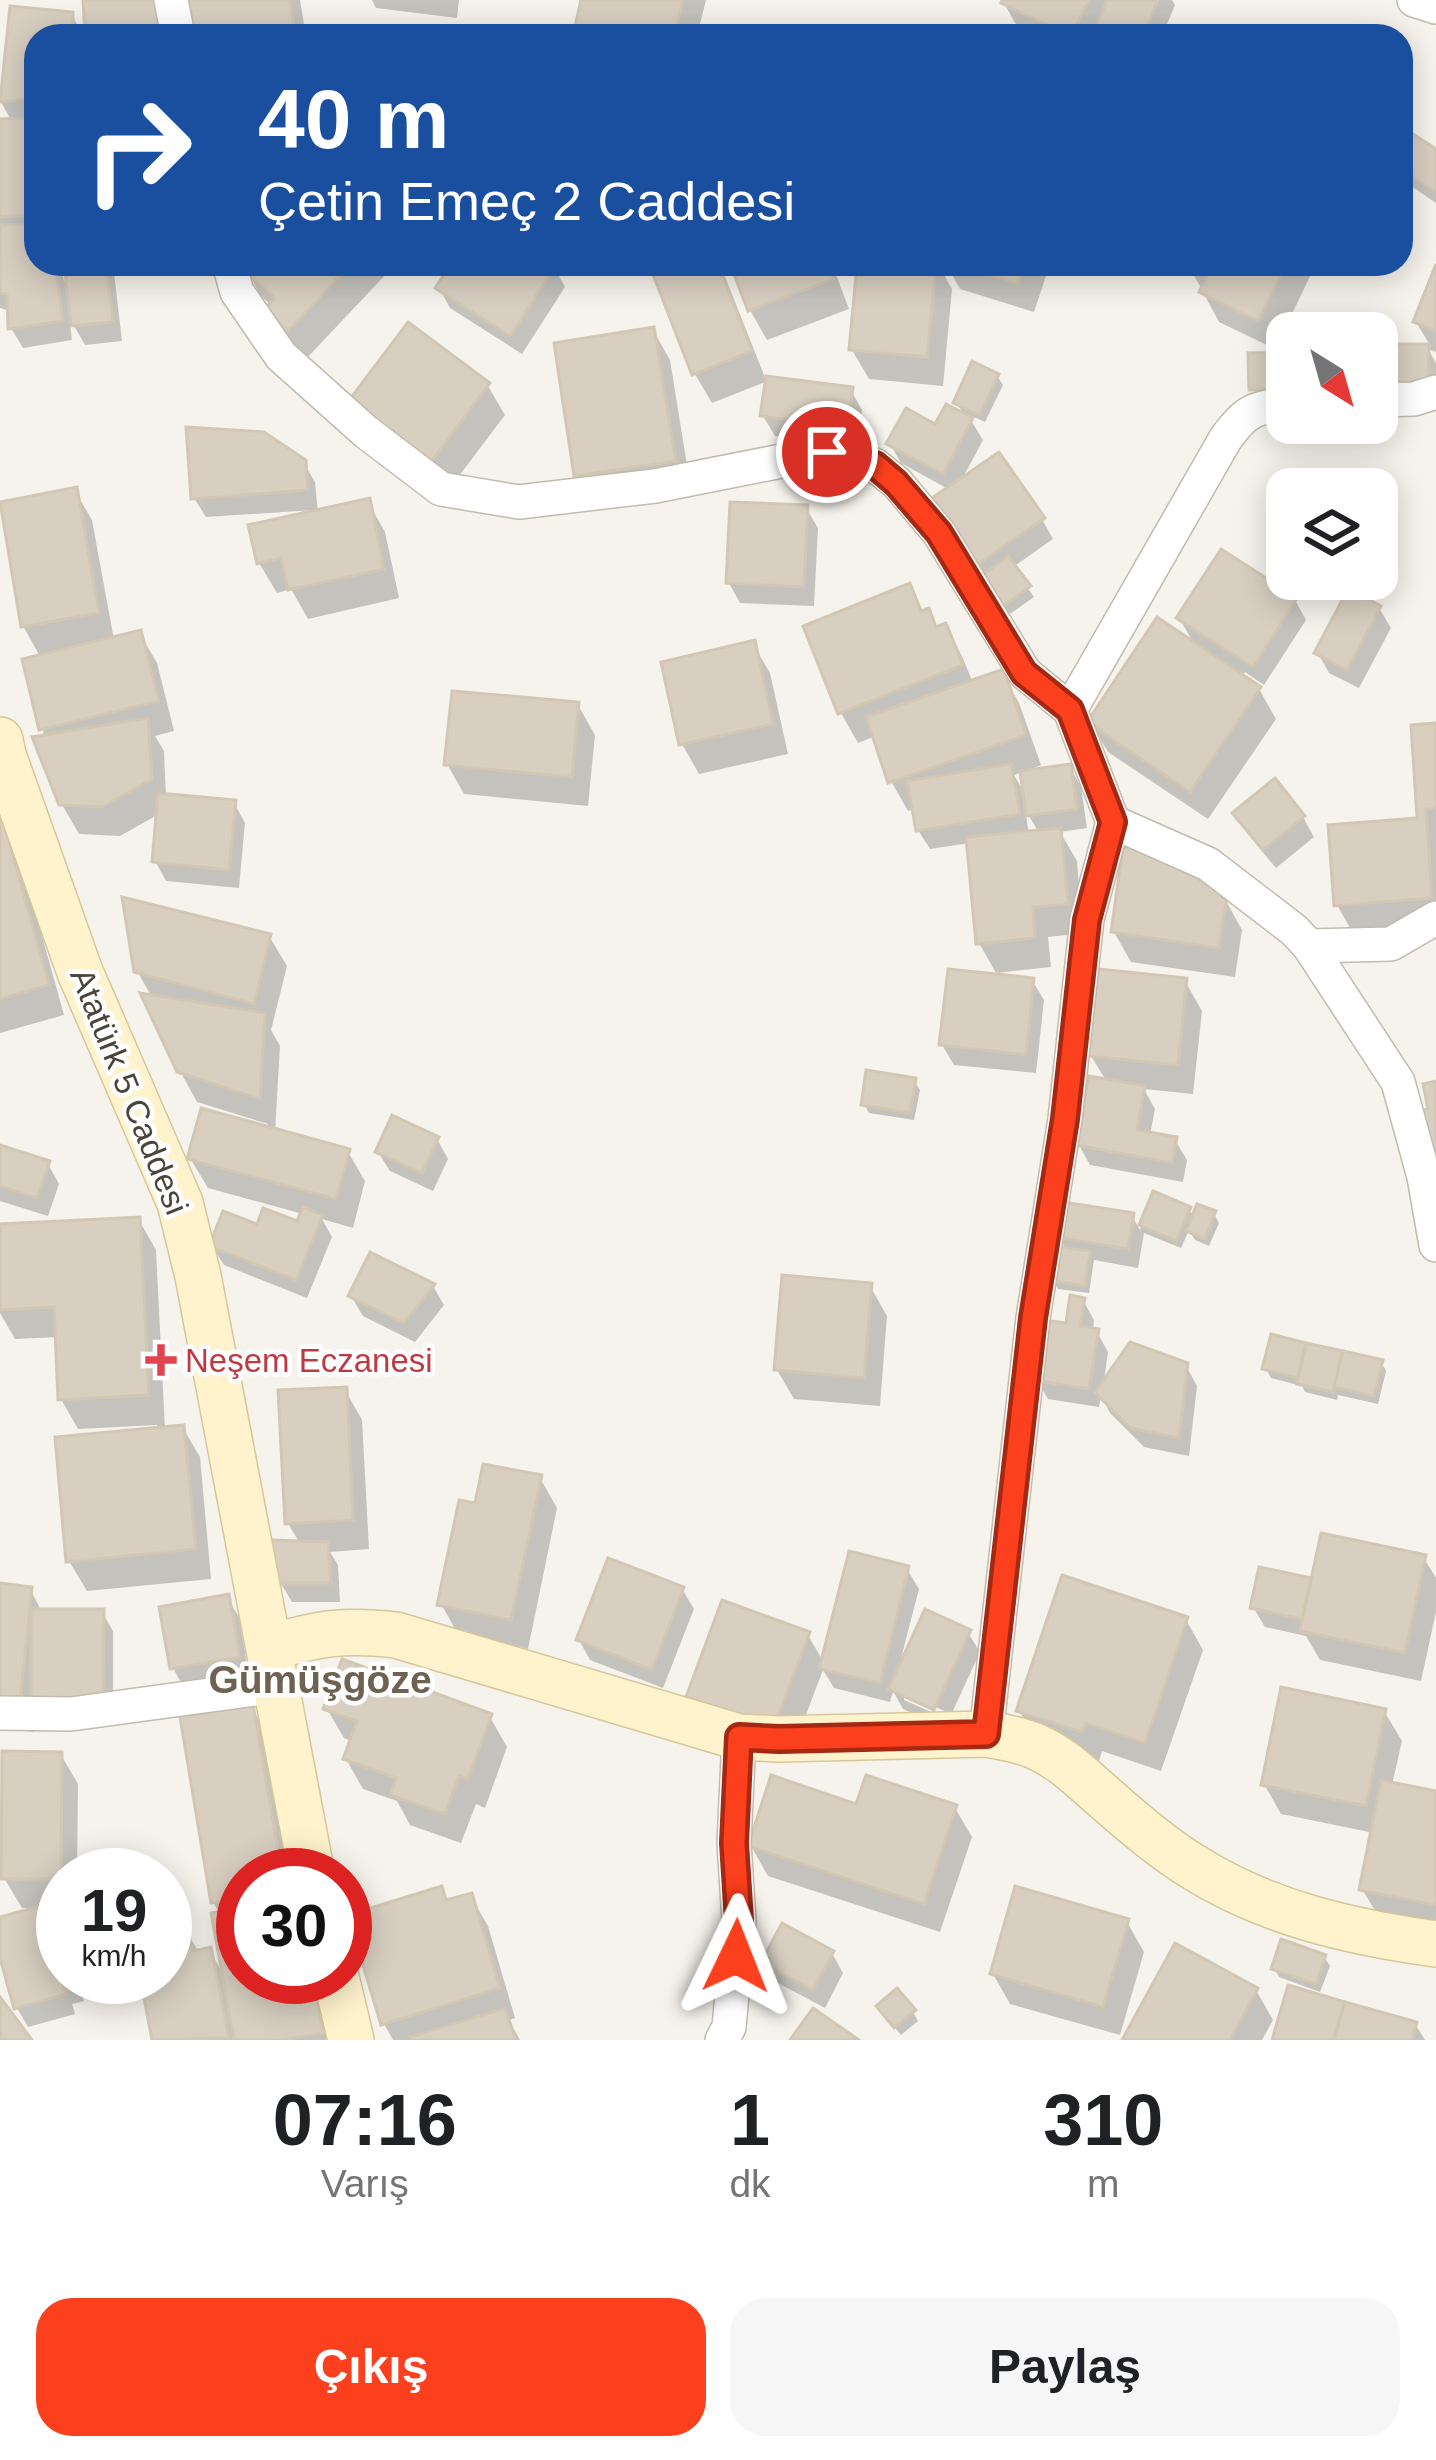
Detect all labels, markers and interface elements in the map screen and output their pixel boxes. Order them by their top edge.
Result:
icon: right [60,72,216,228]
text: 40 m [258,72,449,166]
text: Çetin Emeç 2 Caddesi [258,171,795,231]
north arrow [1266,312,1398,444]
map controls [1266,312,1398,600]
pin [776,401,878,503]
icon: arrive [794,419,860,485]
button: layers [1266,468,1398,600]
street label: Atatürk 5 Caddesi [63,963,196,1220]
place label: Neşem Eczanesi [185,1342,433,1379]
marker: Neşem Eczanesi [148,1347,174,1373]
district label: Gümüşgöze [208,1658,432,1701]
speed limit sign: 30 [216,1848,372,2004]
text: 19 [81,1877,147,1944]
position arrow [673,1893,799,2019]
text: km/h [81,1939,147,1972]
text: 07:16 [273,2080,457,2160]
text: 1 [730,2080,770,2160]
text: 310 [1043,2080,1163,2160]
text: Varış [321,2162,409,2205]
text: dk [729,2162,771,2205]
text: m [1087,2162,1120,2205]
button: Çıkış [36,2298,706,2436]
button: Paylaş [730,2298,1400,2436]

